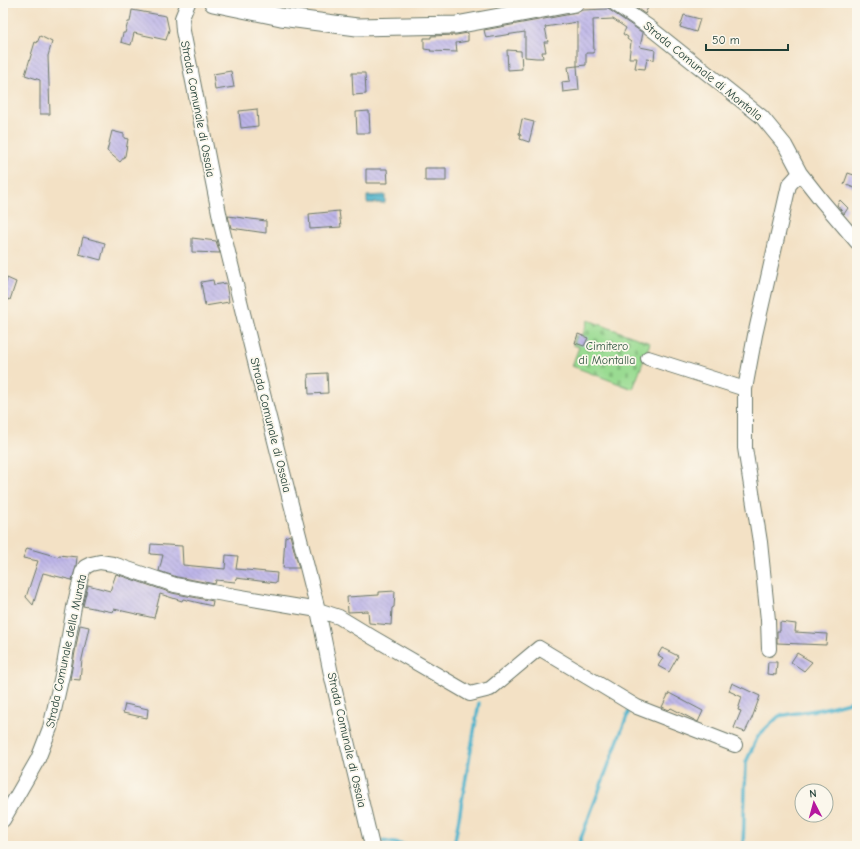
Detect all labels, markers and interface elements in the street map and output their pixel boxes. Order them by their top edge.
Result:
street label: Strada Comunale di Montalla [641,19,765,123]
scale bar [706,26,788,52]
text: 50 m [712,33,740,47]
street label: Strada Comunale di Ossaia [178,40,218,178]
park label: Cimitero di Montalla [579,339,635,367]
street label: Strada Comunale di Ossaia [247,356,295,494]
street label: Strada Comunale della Murata [43,573,89,729]
street label: Strada Comunale di Ossaia [325,671,369,809]
north arrow [794,783,834,823]
text: N [809,787,817,800]

